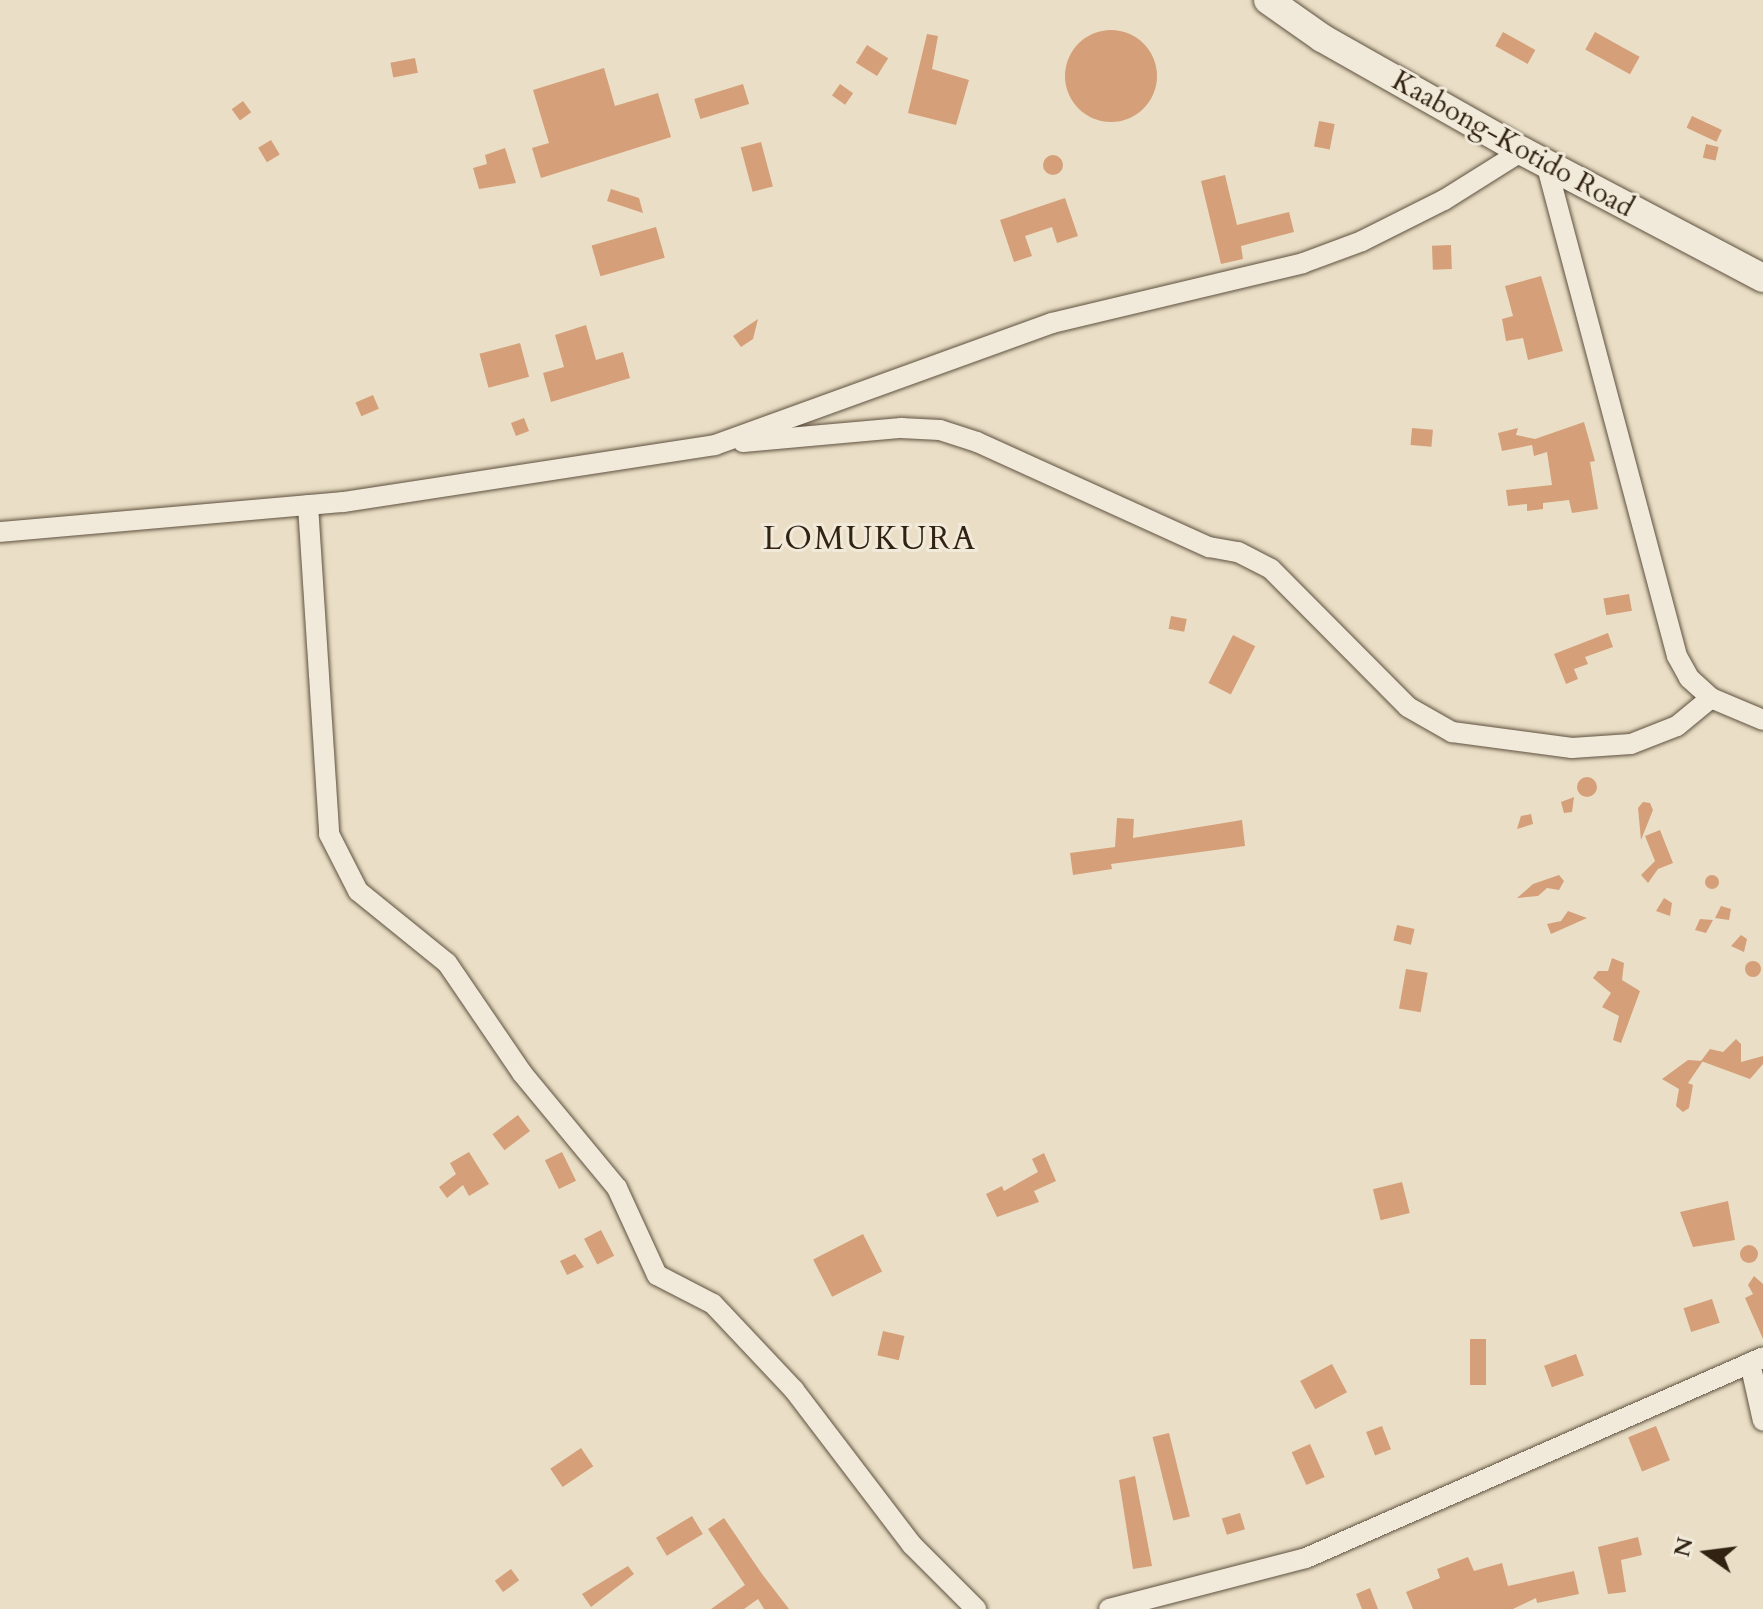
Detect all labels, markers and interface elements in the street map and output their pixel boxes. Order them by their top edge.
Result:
street label: Kaabong-Kotido Road [1386,64,1640,224]
district label: LOMUKURA [763,520,977,558]
north arrow [1667,1513,1747,1593]
text: N [1667,1534,1701,1560]

